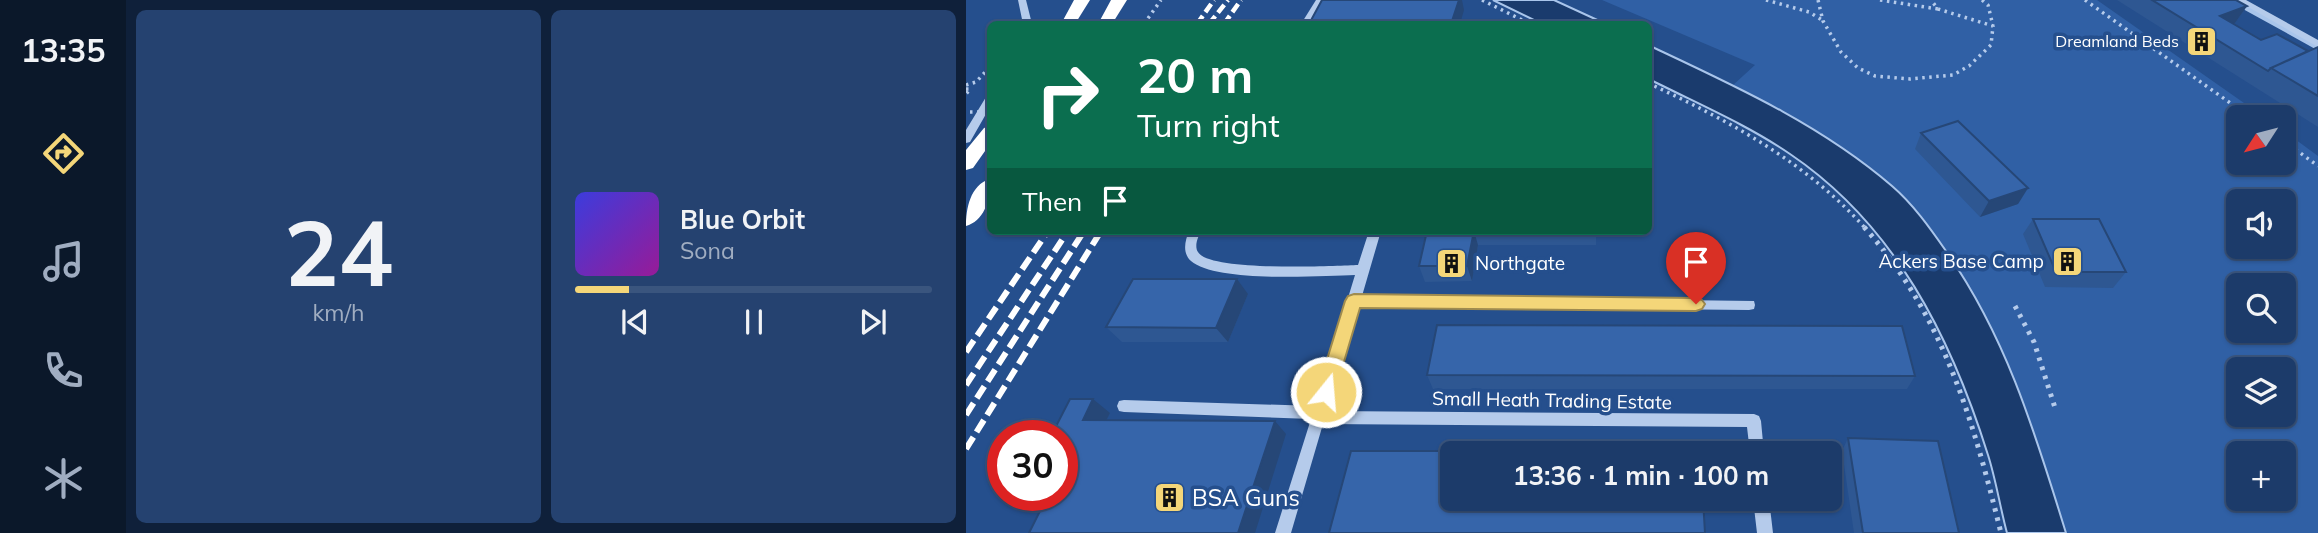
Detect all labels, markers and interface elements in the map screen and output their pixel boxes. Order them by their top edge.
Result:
building icon: Dreamland Beds [2185,24,2219,58]
text: 13:35 [21,30,105,70]
place label: Dreamland Beds [2055,31,2179,51]
text: 20 m [1137,44,1253,105]
icon: right [1022,49,1113,140]
text: Turn right [1137,105,1280,145]
north arrow [2226,105,2296,175]
map controls [2226,105,2296,511]
icon: directions [39,129,88,178]
icon: arrive [1096,182,1134,220]
text: Then [1022,185,1082,218]
button: sound [2226,189,2296,259]
text: 24 [284,195,393,309]
text: Blue Orbit [680,203,805,236]
pin [1666,232,1726,304]
text: Sona [680,236,735,265]
icon: music [39,237,88,286]
icon: arrive [1677,243,1715,281]
building icon: Ackers Base Camp [2050,244,2084,278]
building icon: Northgate [1435,246,1469,280]
place label: Ackers Base Camp [1878,249,2044,273]
place label: Northgate [1475,251,1565,275]
button: search [2226,273,2296,343]
text: km/h [312,298,365,327]
icon: previous [616,303,654,341]
icon: pause [735,303,773,341]
icon: next [854,303,892,341]
icon: phone [39,346,88,395]
position arrow [1289,355,1363,429]
button: layers [2226,357,2296,427]
street label: Small Heath Trading Estate [1432,386,1672,414]
speed limit sign: 30 [987,420,1078,511]
button: + [2226,441,2296,511]
icon: climate [39,454,88,503]
text: 13:36 · 1 min · 100 m [1513,459,1769,492]
building icon: BSA Guns [1152,481,1186,515]
place label: BSA Guns [1192,483,1300,512]

